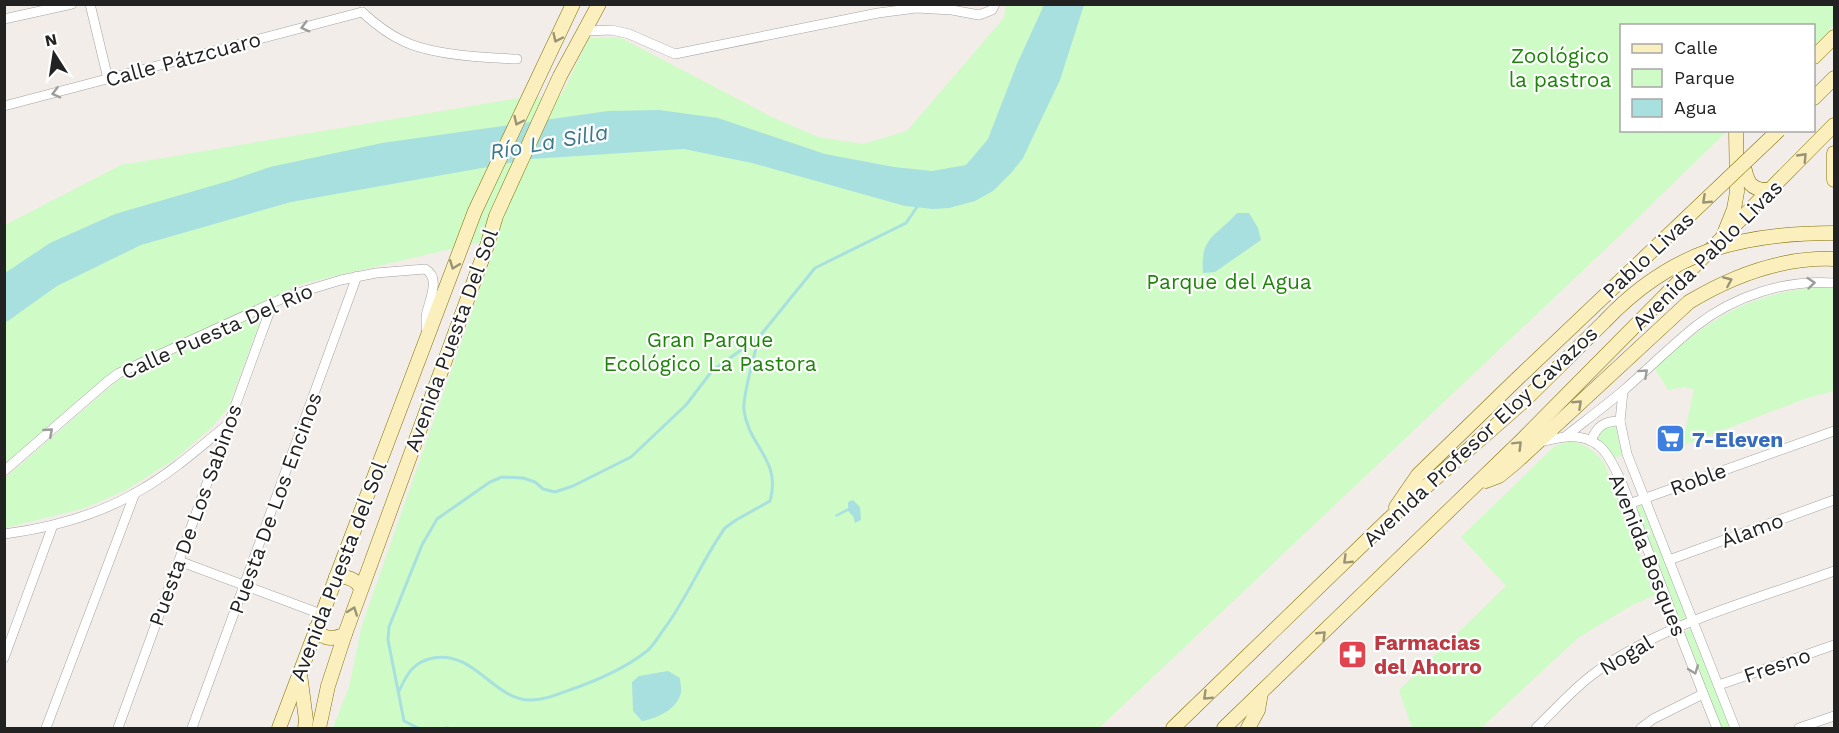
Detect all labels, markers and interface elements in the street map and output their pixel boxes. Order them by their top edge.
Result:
one-way arrow [300,20,311,32]
north arrow [24,24,84,84]
legend [1620,24,1815,132]
street label: Calle Pátzcuaro [102,26,264,92]
text: N [43,29,59,50]
one-way arrow [553,32,565,43]
text: Calle [1674,37,1718,58]
park label: Zoológico la pastroa [1509,43,1611,92]
text: Parque [1674,67,1735,88]
one-way arrow [51,85,61,98]
text: Agua [1674,97,1717,118]
one-way arrow [513,114,525,125]
water label: Río La Silla [488,119,610,165]
one-way arrow [1796,154,1807,164]
street label: Avenida Pablo Livas [1627,175,1787,335]
one-way arrow [1703,192,1714,203]
street label: Pablo Livas [1597,206,1699,304]
street label: Avenida Puesta Del Sol [399,225,503,455]
one-way arrow [449,259,461,270]
park label: Parque del Agua [1146,269,1312,294]
one-way arrow [1722,276,1733,288]
one-way arrow [1807,277,1816,290]
street label: Calle Puesta Del Río [117,278,317,384]
street label: Avenida Profesor Eloy Cavazos [1357,321,1603,551]
park label: Gran Parque Ecológico La Pastora [603,327,817,376]
one-way arrow [1637,369,1647,380]
street label: Puesta De Los Encinos [223,389,327,617]
one-way arrow [1572,400,1582,411]
street label: Puesta De Los Sabinos [143,401,247,629]
supermarket icon: 7-Eleven [1655,423,1687,455]
place label: 7-Eleven [1692,427,1783,452]
one-way arrow [42,428,53,439]
one-way arrow [1510,441,1521,452]
street label: Avenida Puesta del Sol [284,457,392,684]
street label: Roble [1667,457,1729,501]
street label: Avenida Bosques [1604,470,1692,640]
street label: Álamo [1717,507,1787,553]
one-way arrow [1343,552,1354,563]
one-way arrow [346,606,359,617]
street label: Nogal [1595,629,1657,680]
place label: Farmacias del Ahorro [1374,630,1482,679]
one-way arrow [1314,631,1325,642]
pharmacy icon: Farmacias del Ahorro [1337,638,1369,670]
street label: Fresno [1740,642,1814,688]
one-way arrow [1687,664,1699,675]
one-way arrow [1204,688,1215,699]

